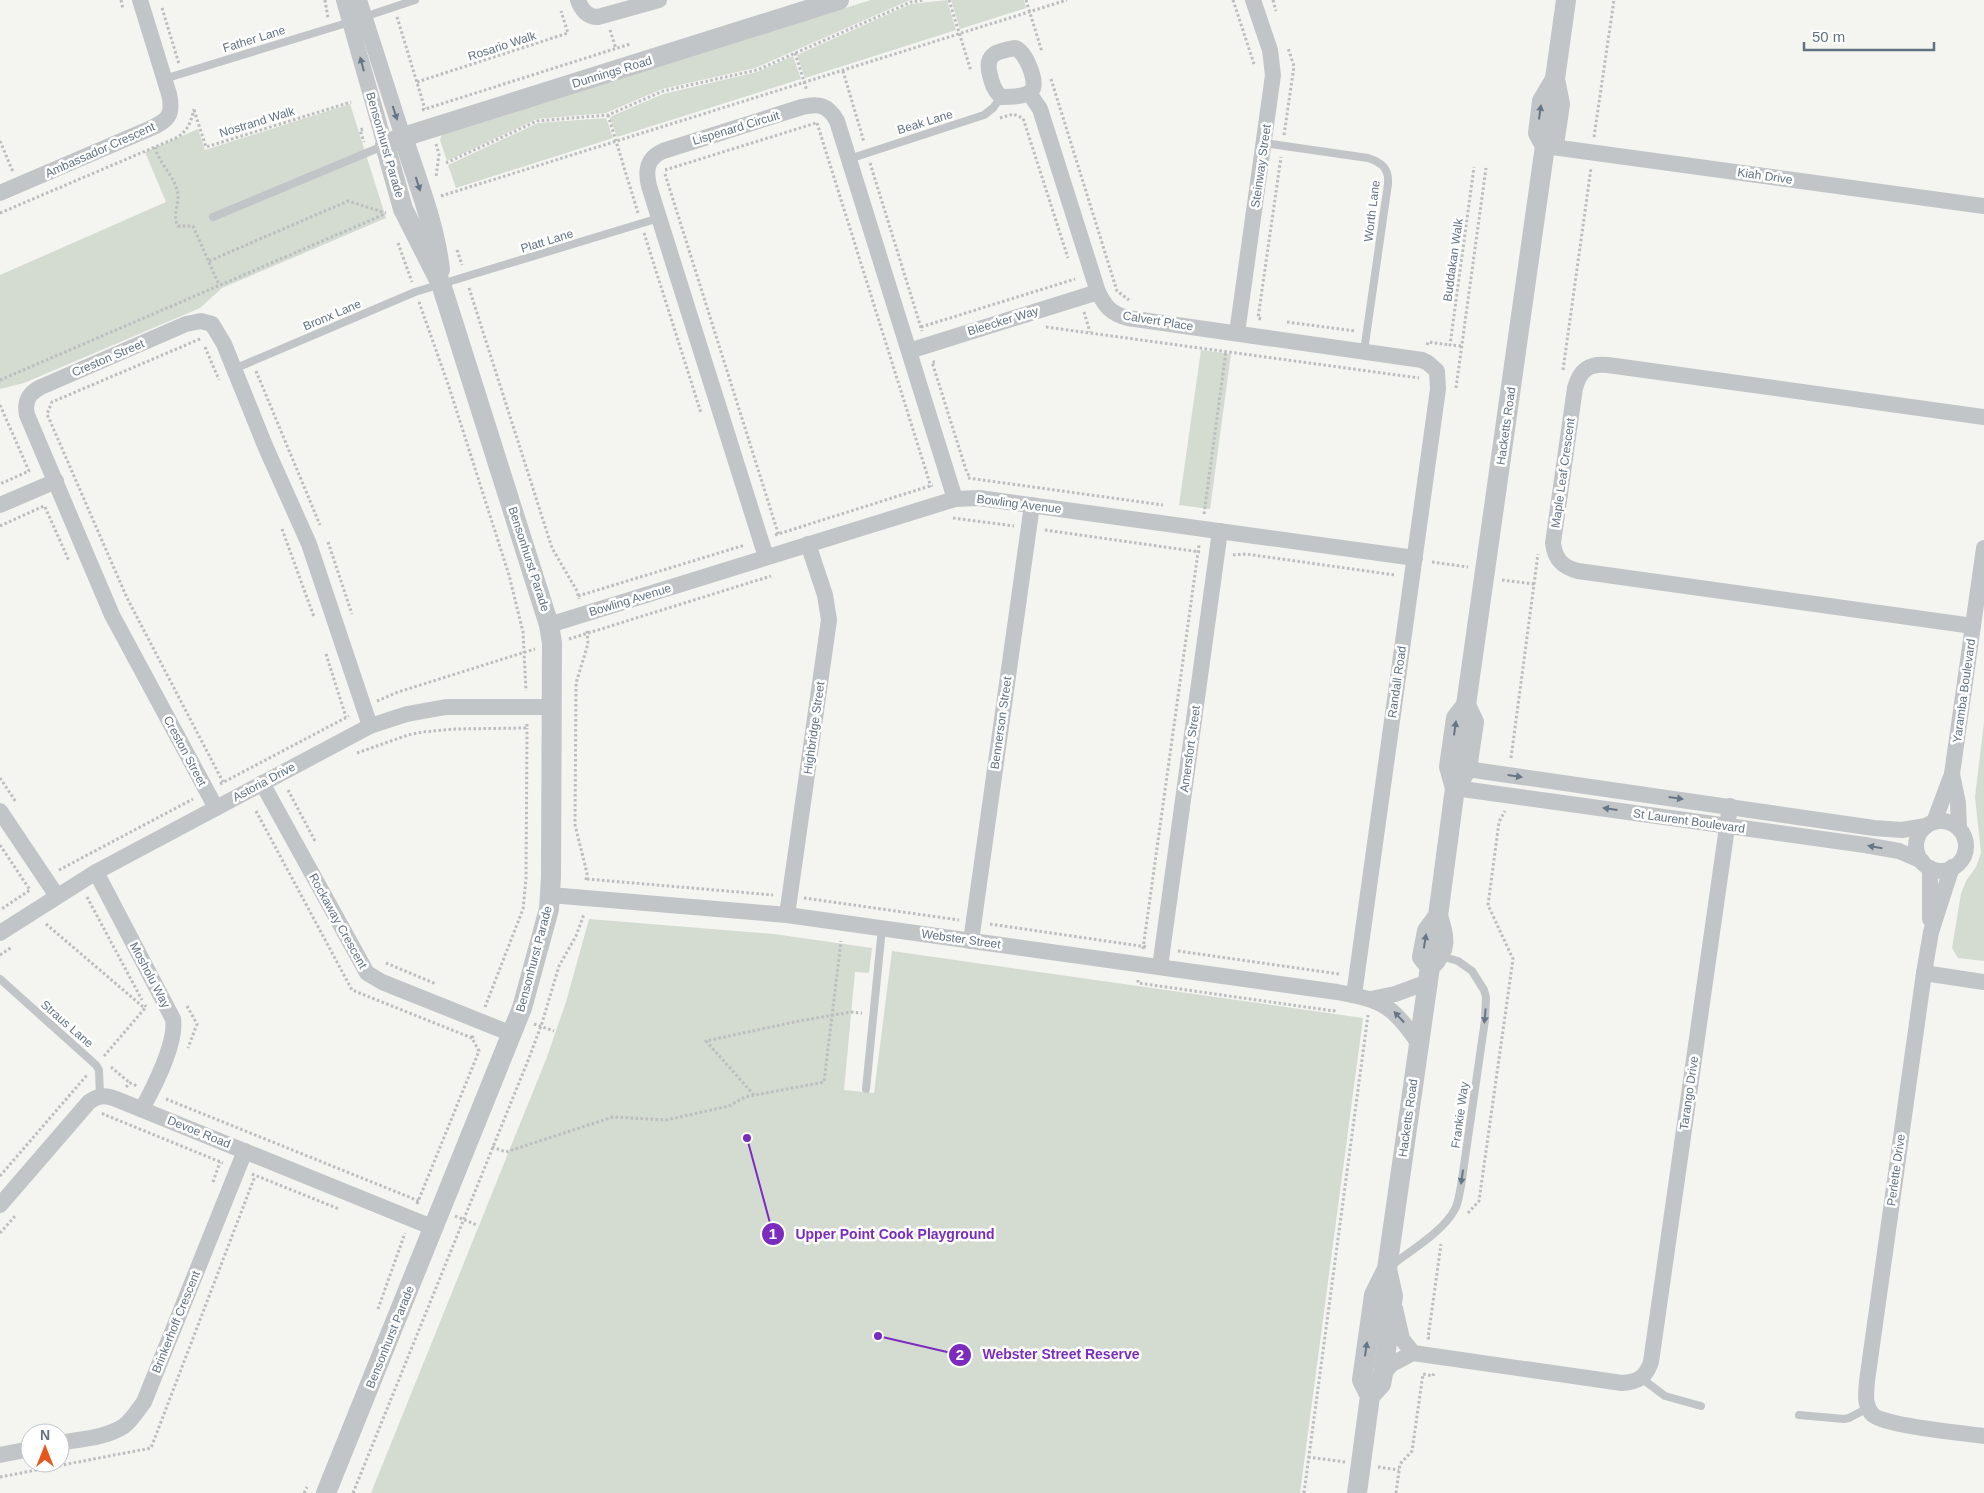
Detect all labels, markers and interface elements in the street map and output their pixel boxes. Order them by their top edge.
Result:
scale bar [1804,20,1934,52]
street label: Father Lane [221,23,287,55]
street label: Rosario Walk [466,28,539,64]
text: 50 m [1812,28,1845,45]
street label: Dunnings Road [570,53,654,91]
one-way arrow [357,57,365,72]
street label: Bensonhurst Parade [363,90,407,200]
one-way arrow [1537,103,1545,119]
street label: Nostrand Walk [218,104,297,140]
one-way arrow [392,106,400,121]
street label: Beak Lane [896,107,955,137]
street label: Lispenard Circuit [691,108,782,148]
street label: Ambassador Crescent [43,119,158,181]
street label: Steinway Street [1248,123,1274,209]
street label: Kiah Drive [1737,165,1794,187]
one-way arrow [415,176,423,191]
street label: Worth Lane [1361,179,1383,243]
street label: Buddakan Walk [1440,217,1466,302]
street label: Platt Lane [519,226,575,256]
street label: Bronx Lane [301,296,363,333]
street label: Bleecker Way [966,304,1040,338]
street label: Calvert Place [1122,309,1195,334]
street label: Creston Street [70,336,147,380]
street label: Hacketts Road [1494,386,1518,466]
street label: Maple Leaf Crescent [1548,417,1578,529]
street label: Bowling Avenue [976,492,1062,516]
street label: Bensonhurst Parade [505,505,553,613]
street label: Bowling Avenue [587,581,673,619]
street label: Yaramba Boulevard [1950,638,1978,744]
street label: Randall Road [1385,645,1409,719]
street label: Bennerson Street [988,675,1015,770]
street label: Highbridge Street [801,680,828,775]
street label: Amersfort Street [1177,704,1203,793]
street label: Creston Street [161,714,210,789]
one-way arrow [1451,720,1459,736]
street label: Astoria Drive [230,760,298,804]
one-way arrow [1508,772,1524,780]
one-way arrow [1669,795,1685,803]
one-way arrow [1602,805,1618,813]
street label: St Laurent Boulevard [1632,806,1746,836]
one-way arrow [1867,842,1883,850]
street label: Rockaway Crescent [306,871,370,972]
street label: Bensonhurst Parade [513,904,555,1014]
street label: Webster Street [921,927,1002,952]
one-way arrow [1421,933,1429,949]
street label: Mosholu Way [127,940,173,1010]
street label: Straus Lane [38,997,96,1051]
one-way arrow [1480,1008,1488,1024]
one-way arrow [1393,1011,1405,1023]
street label: Tarango Drive [1677,1055,1701,1131]
street label: Hacketts Road [1396,1078,1420,1158]
street label: Frankie Way [1448,1081,1472,1149]
street label: Devoe Road [165,1113,233,1151]
street label: Perlette Drive [1884,1133,1908,1207]
one-way arrow [1458,1169,1466,1185]
callout: Upper Point Cook Playground [761,1219,1005,1248]
text: 1 [769,1225,777,1242]
text: Upper Point Cook Playground [795,1226,995,1242]
street label: Brinkerhoff Crescent [149,1268,203,1375]
street label: Bensonhurst Parade [363,1283,417,1390]
callout: Webster Street Reserve [947,1340,1149,1369]
one-way arrow [1363,1341,1371,1357]
text: 2 [956,1346,964,1363]
text: Webster Street Reserve [983,1346,1140,1362]
north arrow [20,1423,70,1473]
text: N [40,1427,50,1443]

